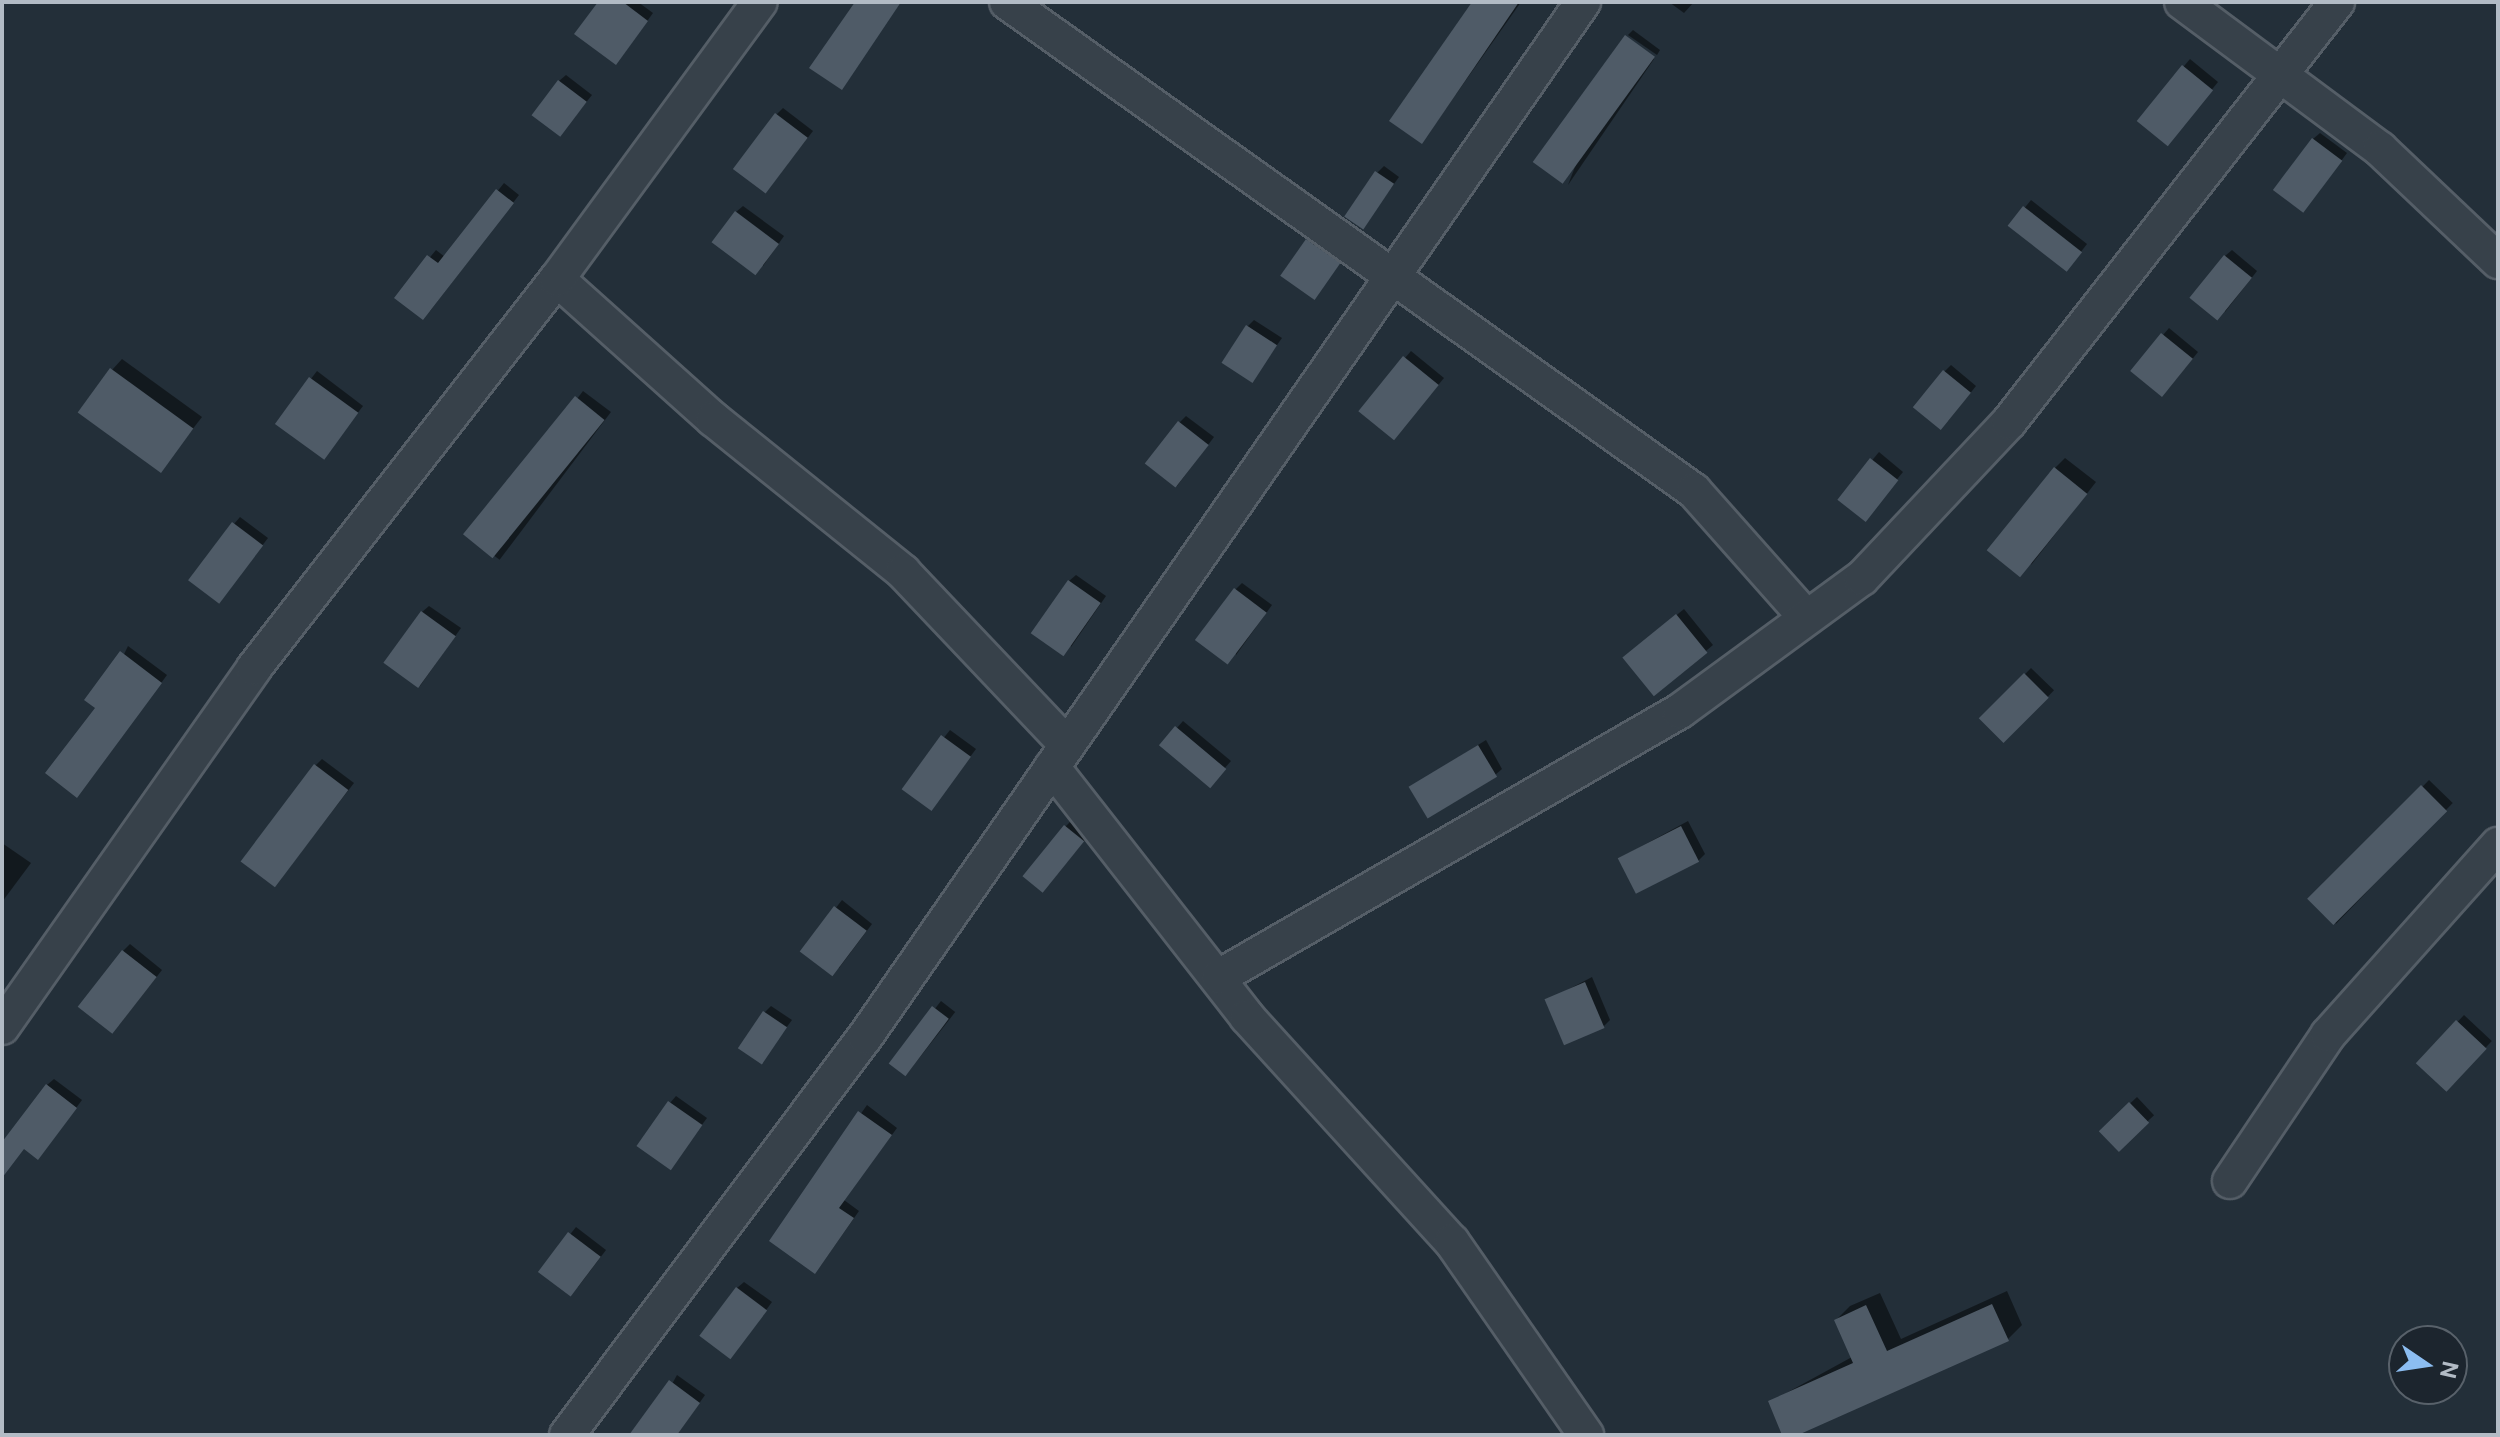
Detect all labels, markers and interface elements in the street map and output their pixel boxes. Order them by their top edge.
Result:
north arrow [2388,1325,2468,1405]
text: N [2435,1359,2464,1381]

